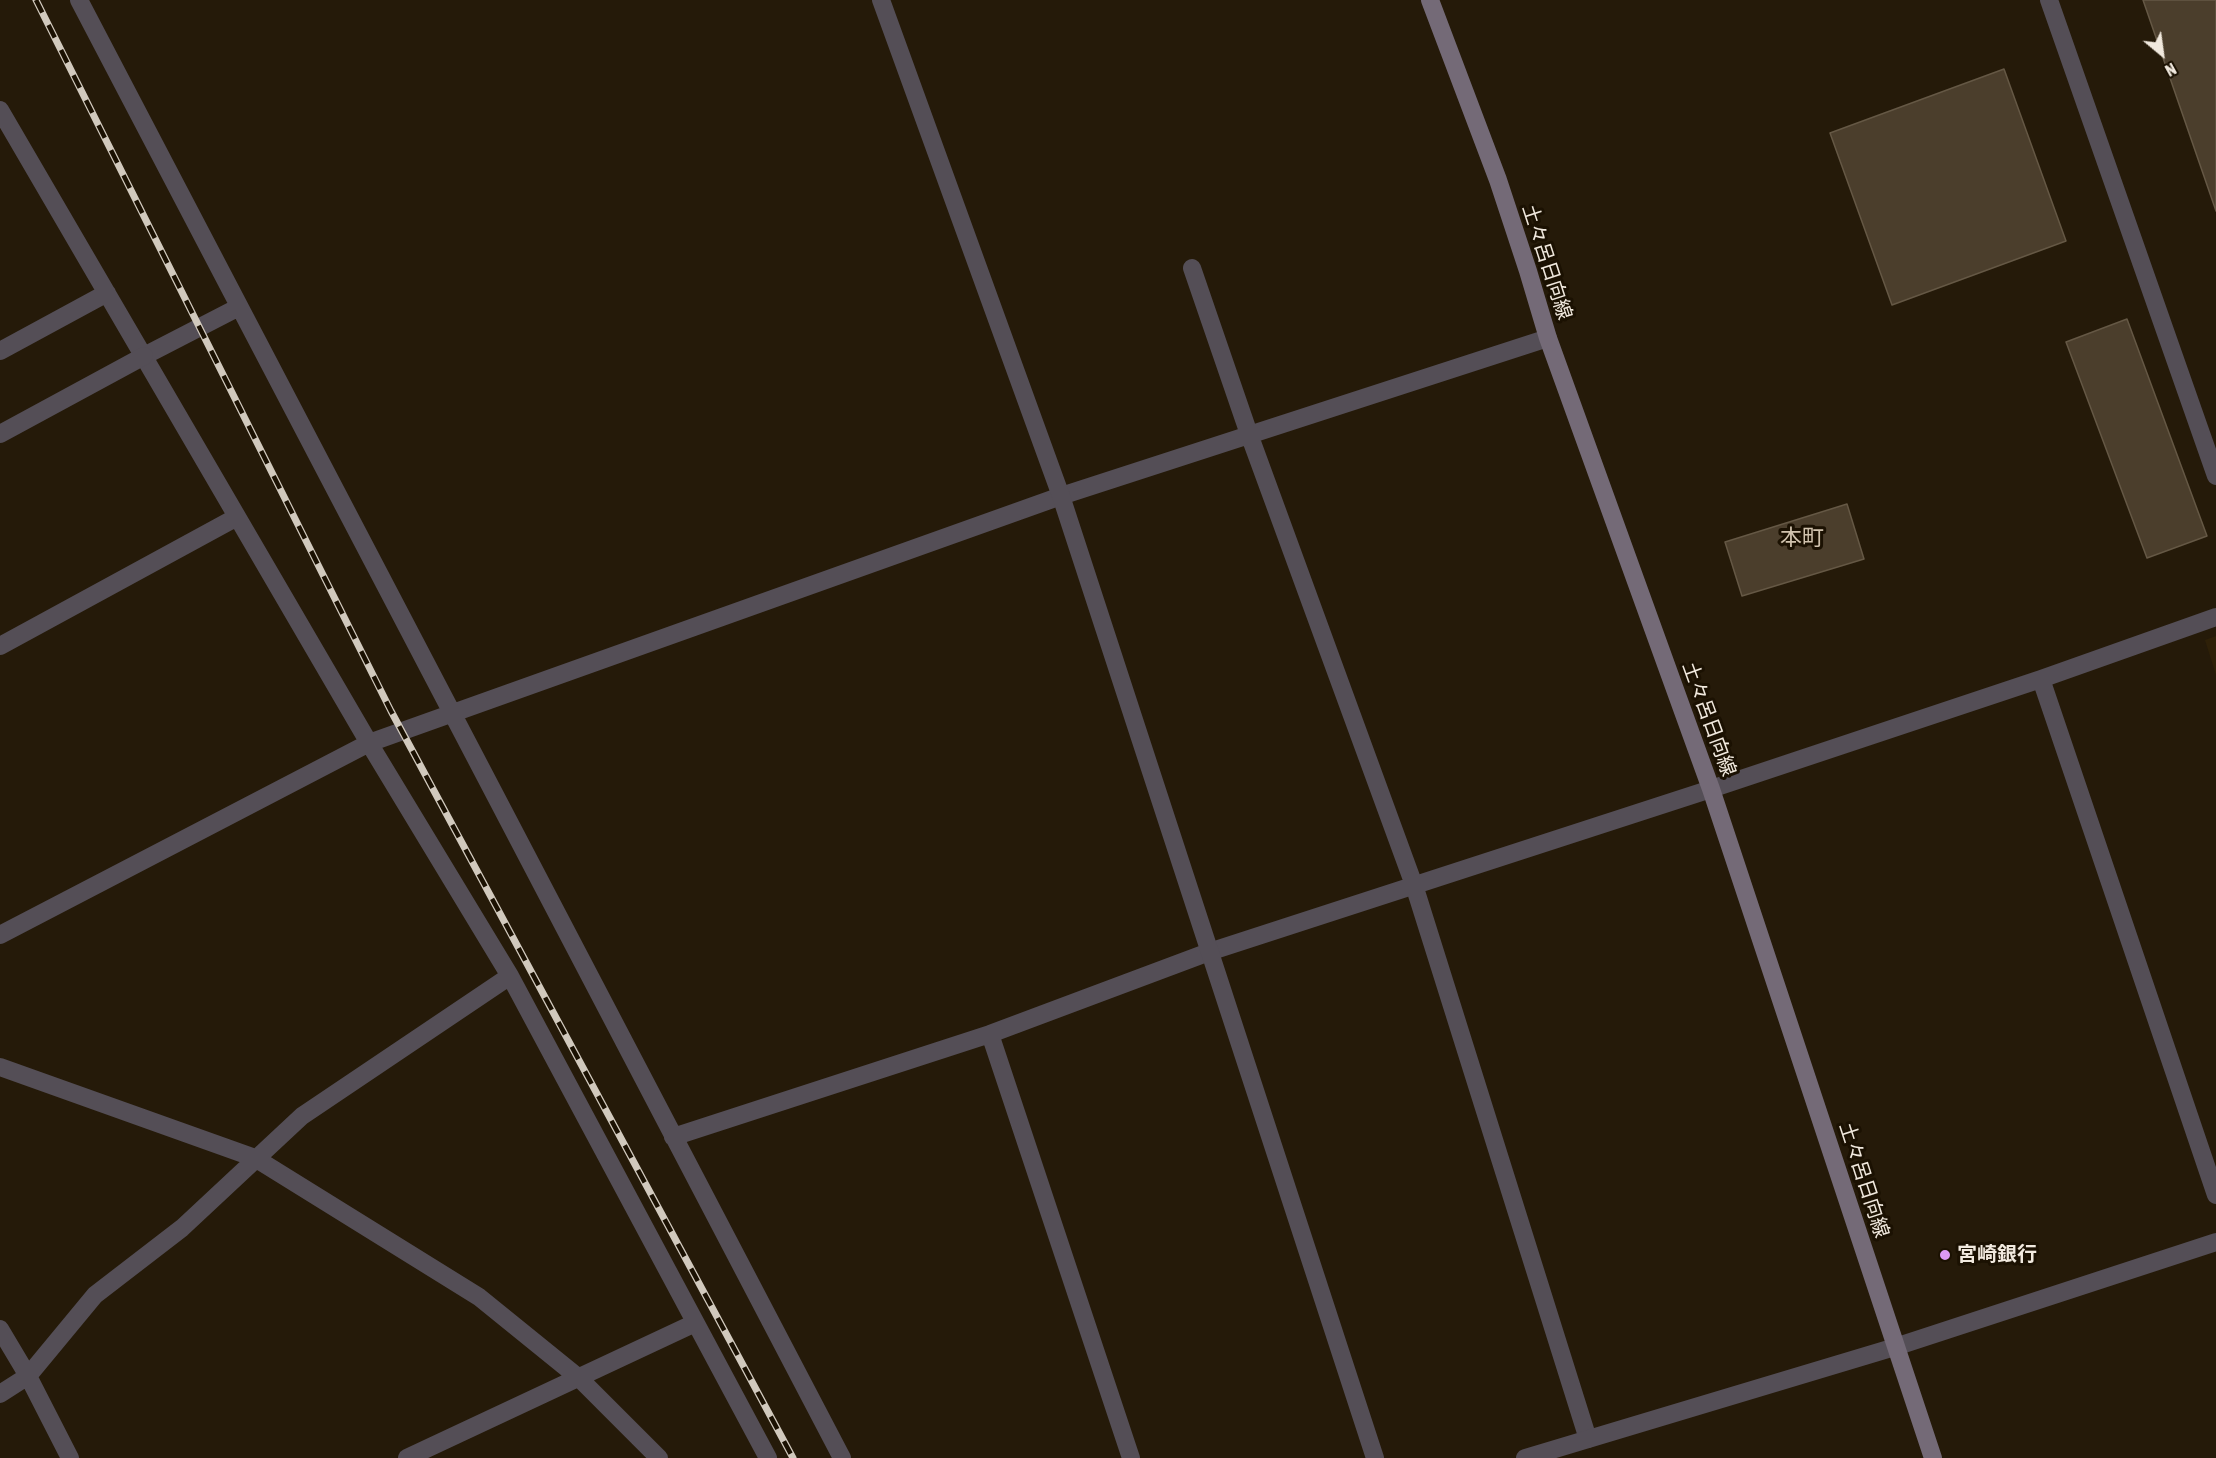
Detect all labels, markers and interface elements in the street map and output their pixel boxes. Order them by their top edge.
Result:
north arrow [2132,24,2192,84]
text: N [2162,60,2179,80]
street label: 土々呂日向線 [1517,201,1577,323]
district label: 本町 [1780,525,1824,551]
street label: 土々呂日向線 [1677,659,1741,779]
street label: 土々呂日向線 [1834,1119,1894,1241]
place label: 宮崎銀行 [1957,1243,2037,1267]
marker: 宮崎銀行 [1938,1248,1952,1262]

